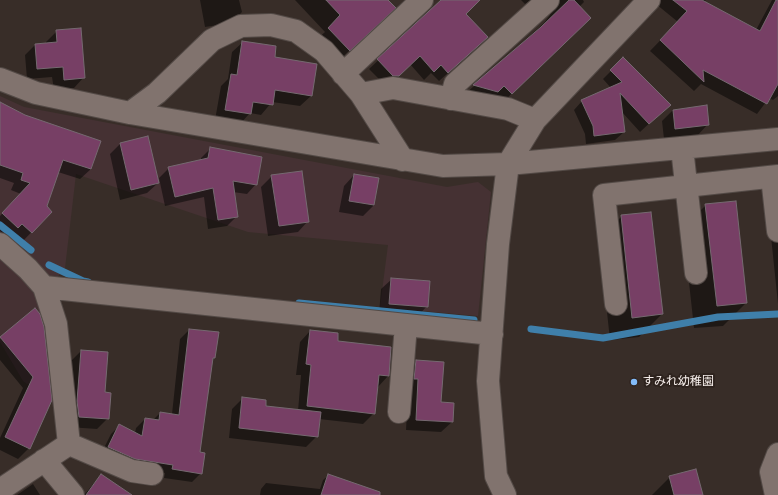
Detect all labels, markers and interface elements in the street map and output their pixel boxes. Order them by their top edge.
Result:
place label: すみれ幼稚園 [642,375,714,389]
marker: すみれ幼稚園 [629,377,639,387]

